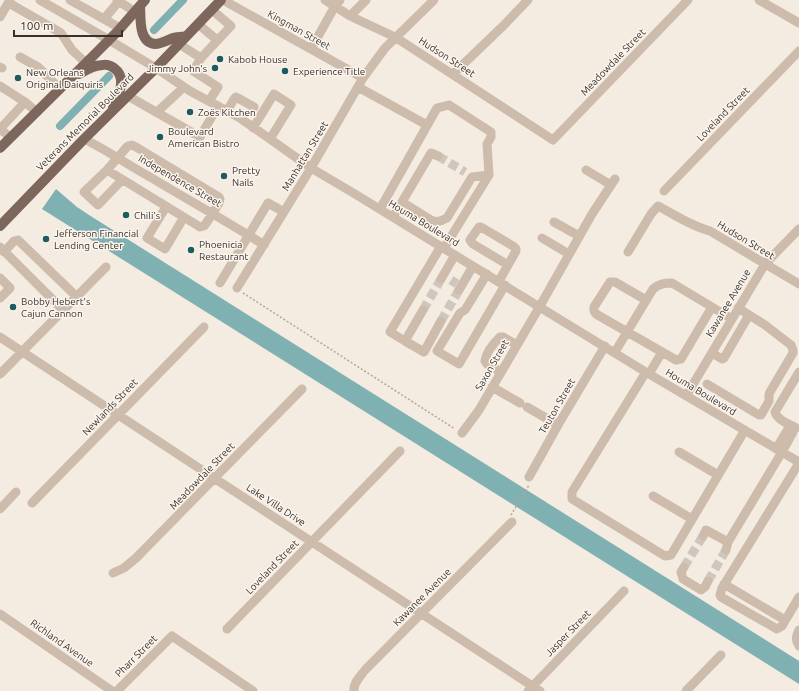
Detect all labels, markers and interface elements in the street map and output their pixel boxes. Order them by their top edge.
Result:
street label: Kingman Street [266,8,332,52]
scale bar [14,12,122,38]
text: 100 m [20,19,53,32]
street label: Meadowdale Street [578,26,648,98]
street label: Hudson Street [417,35,477,79]
marker: Kabob House [215,54,225,64]
place label: Kabob House [228,54,287,65]
place label: Jimmy John's [147,63,207,74]
marker: Jimmy John's [210,63,220,73]
marker: Experience Title [280,66,290,76]
place label: Experience Title [293,66,365,77]
place label: New Orleans Original Daiquiris [26,67,103,90]
street label: Veterans Memorial Boulevard [34,71,136,173]
marker: New Orleans Original Daiquiris [13,73,23,83]
street label: Loveland Street [694,85,752,143]
marker: Zoës Kitchen [185,107,195,117]
place label: Zoës Kitchen [198,107,256,118]
street label: Manhattan Street [280,119,330,193]
place label: Boulevard American Bistro [168,126,239,149]
marker: Boulevard American Bistro [155,132,165,142]
street label: Independence Street [136,153,224,209]
place label: Pretty Nails [232,165,260,188]
marker: Pretty Nails [219,171,229,181]
street label: Houma Boulevard [387,198,461,248]
marker: Chili's [121,210,131,220]
place label: Chili's [134,210,160,221]
street label: Hudson Street [715,219,777,261]
place label: Jefferson Financial Lending Center [54,228,139,251]
marker: Jefferson Financial Lending Center [41,234,51,244]
place label: Phoenicia Restaurant [199,239,248,262]
marker: Phoenicia Restaurant [186,245,196,255]
street label: Kawanee Avenue [703,267,753,339]
place label: Bobby Hebert's Cajun Cannon [21,296,90,319]
marker: Bobby Hebert's Cajun Cannon [8,302,18,312]
street label: Saxon Street [473,337,511,392]
street label: Houma Boulevard [664,367,738,417]
street label: Newlands Street [80,376,140,438]
street label: Teuton Street [537,376,577,436]
street label: Meadowdale Street [167,440,237,512]
street label: Lake Villa Drive [244,482,308,528]
street label: Loveland Street [243,538,301,596]
street label: Kawanee Avenue [391,566,453,628]
street label: Jasper Street [543,608,593,658]
street label: Richland Avenue [28,617,96,669]
street label: Pharr Street [113,633,159,679]

